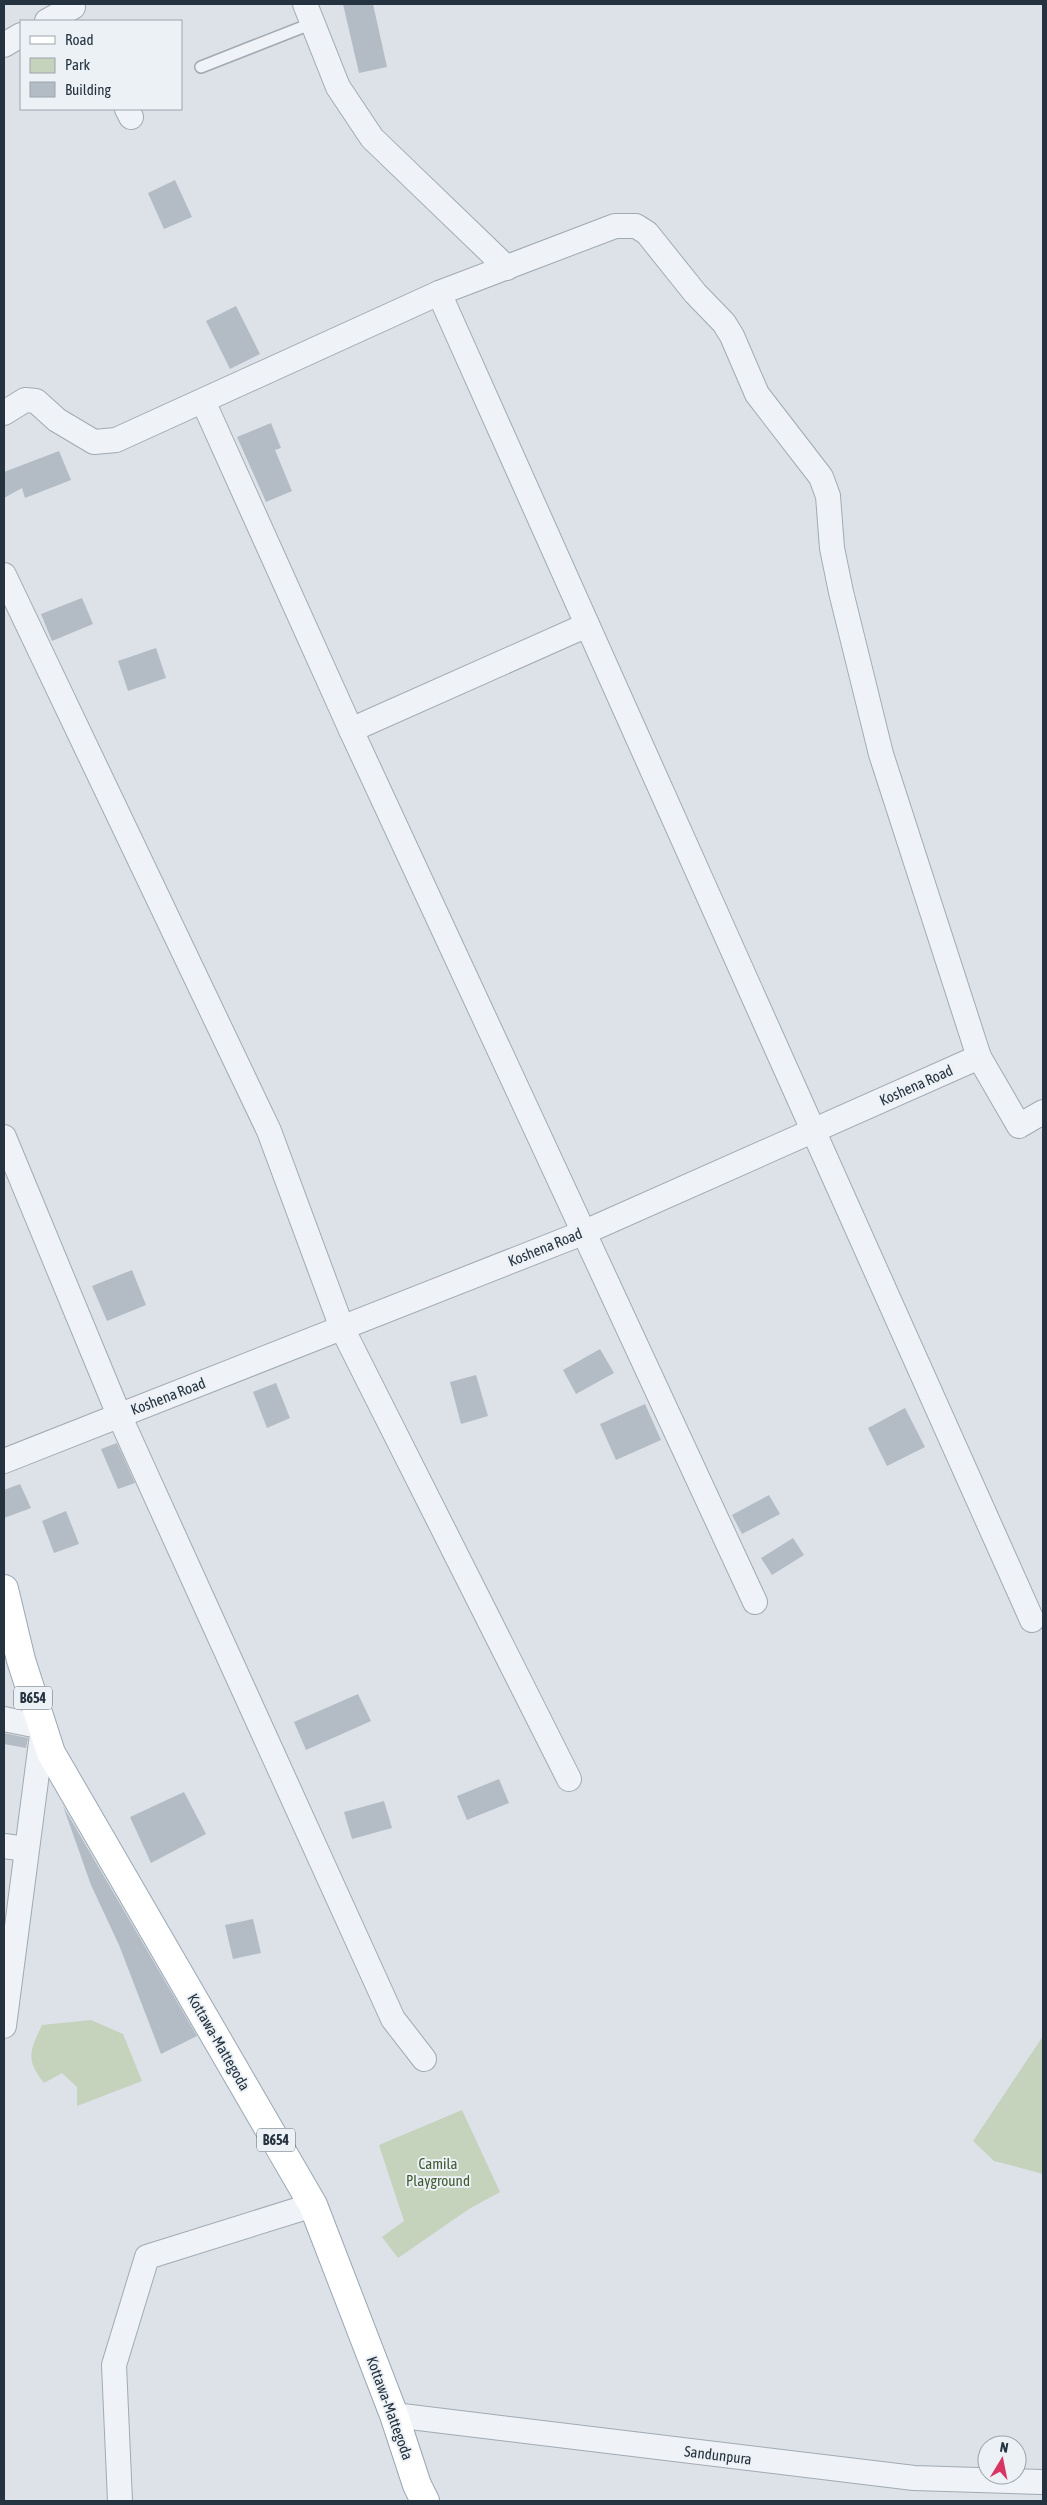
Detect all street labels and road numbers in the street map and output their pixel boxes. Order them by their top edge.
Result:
street label: Koshena Road [877,1061,955,1109]
street label: Koshena Road [505,1224,585,1270]
street label: Koshena Road [128,1374,208,1418]
road number: B654 [14,1686,52,1710]
street label: Kottawa-Mattegoda [184,1991,254,2093]
road number: B654 [257,2128,295,2152]
street label: Kottawa-Mattegoda [363,2354,417,2462]
street label: Sandunpura [683,2442,753,2468]

